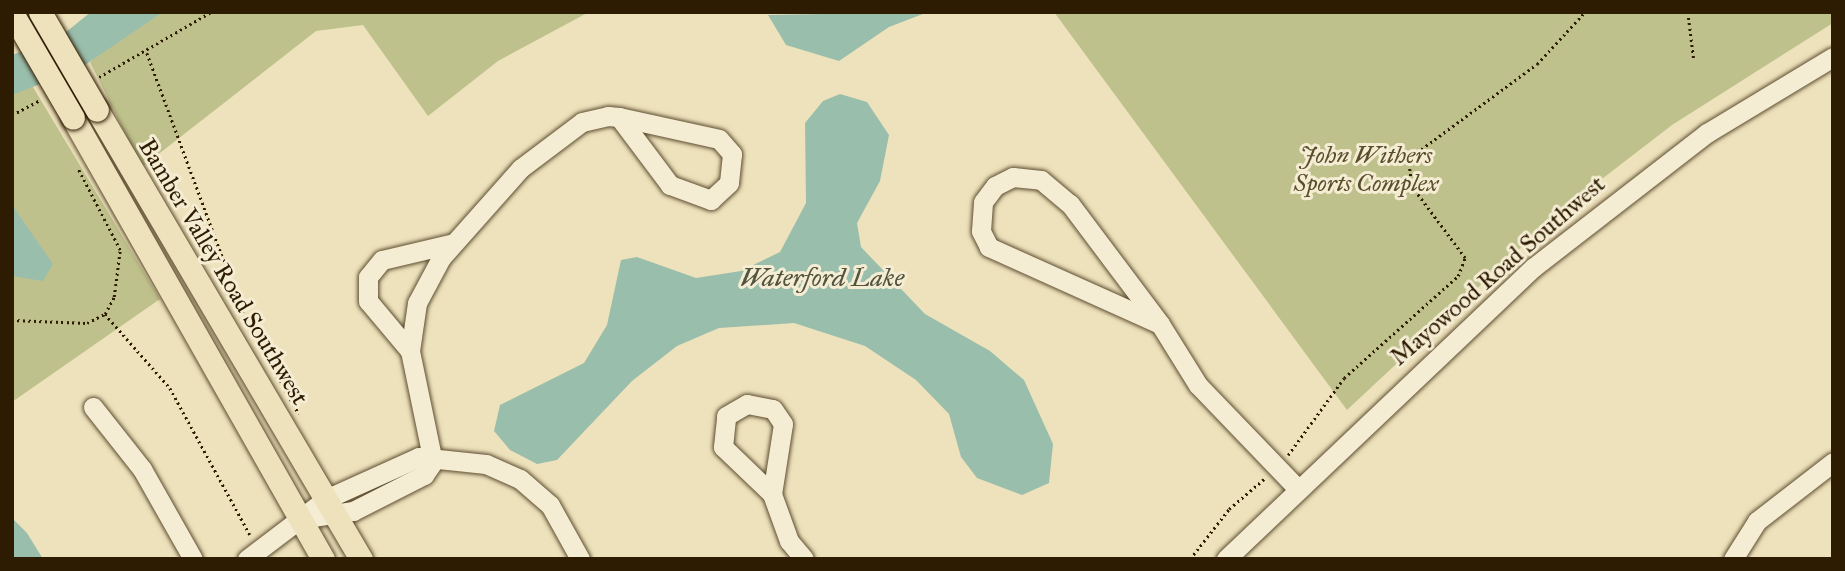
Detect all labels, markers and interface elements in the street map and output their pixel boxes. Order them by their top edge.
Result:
street label: Bamber Valley Road Southwest [132,134,314,410]
park label: John Withers Sports Complex [1294,142,1438,198]
street label: Mayowood Road Southwest [1385,170,1611,372]
water label: Waterford Lake [740,262,904,294]

